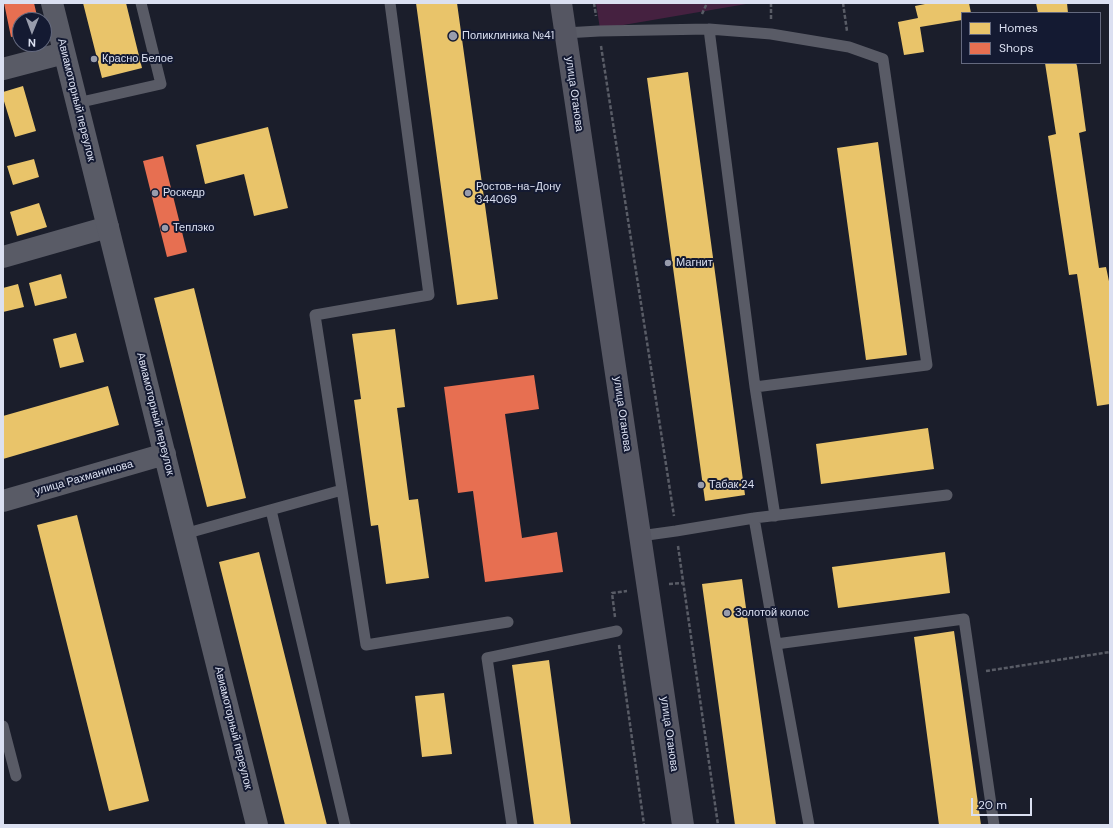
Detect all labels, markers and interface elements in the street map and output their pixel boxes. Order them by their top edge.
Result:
north arrow [12,12,52,52]
legend [961,12,1101,64]
text: Homes [999,20,1038,36]
place label: Поликлиника №41 [462,29,554,43]
marker: Поликлиника №41 [447,30,459,42]
text: N [28,36,36,50]
street label: Авиамоторный переулок [54,37,98,163]
text: Shops [999,40,1034,56]
place label: Красно Белое [102,52,173,66]
marker: Красно Белое [89,54,99,64]
street label: улица Оганова [562,56,586,132]
place label: Ростов-на-Дону 344069 [476,180,561,206]
place label: Роскедр [163,186,205,200]
marker: Роскедр [150,188,160,198]
marker: Ростов-на-Дону 344069 [463,188,473,198]
place label: Теплэко [173,221,214,235]
marker: Теплэко [160,223,170,233]
place label: Магнит [676,256,713,270]
marker: Магнит [663,258,673,268]
street label: Авиамоторный переулок [133,351,177,477]
street label: улица Оганова [610,376,634,452]
street label: улица Рахманинова [33,458,135,498]
place label: Табак 24 [709,478,754,492]
marker: Табак 24 [696,480,706,490]
place label: Золотой колос [735,606,809,620]
marker: Золотой колос [722,608,732,618]
street label: Авиамоторный переулок [211,665,255,791]
street label: улица Оганова [657,696,681,772]
scale bar [973,790,1034,816]
text: 20 m [978,797,1007,813]

